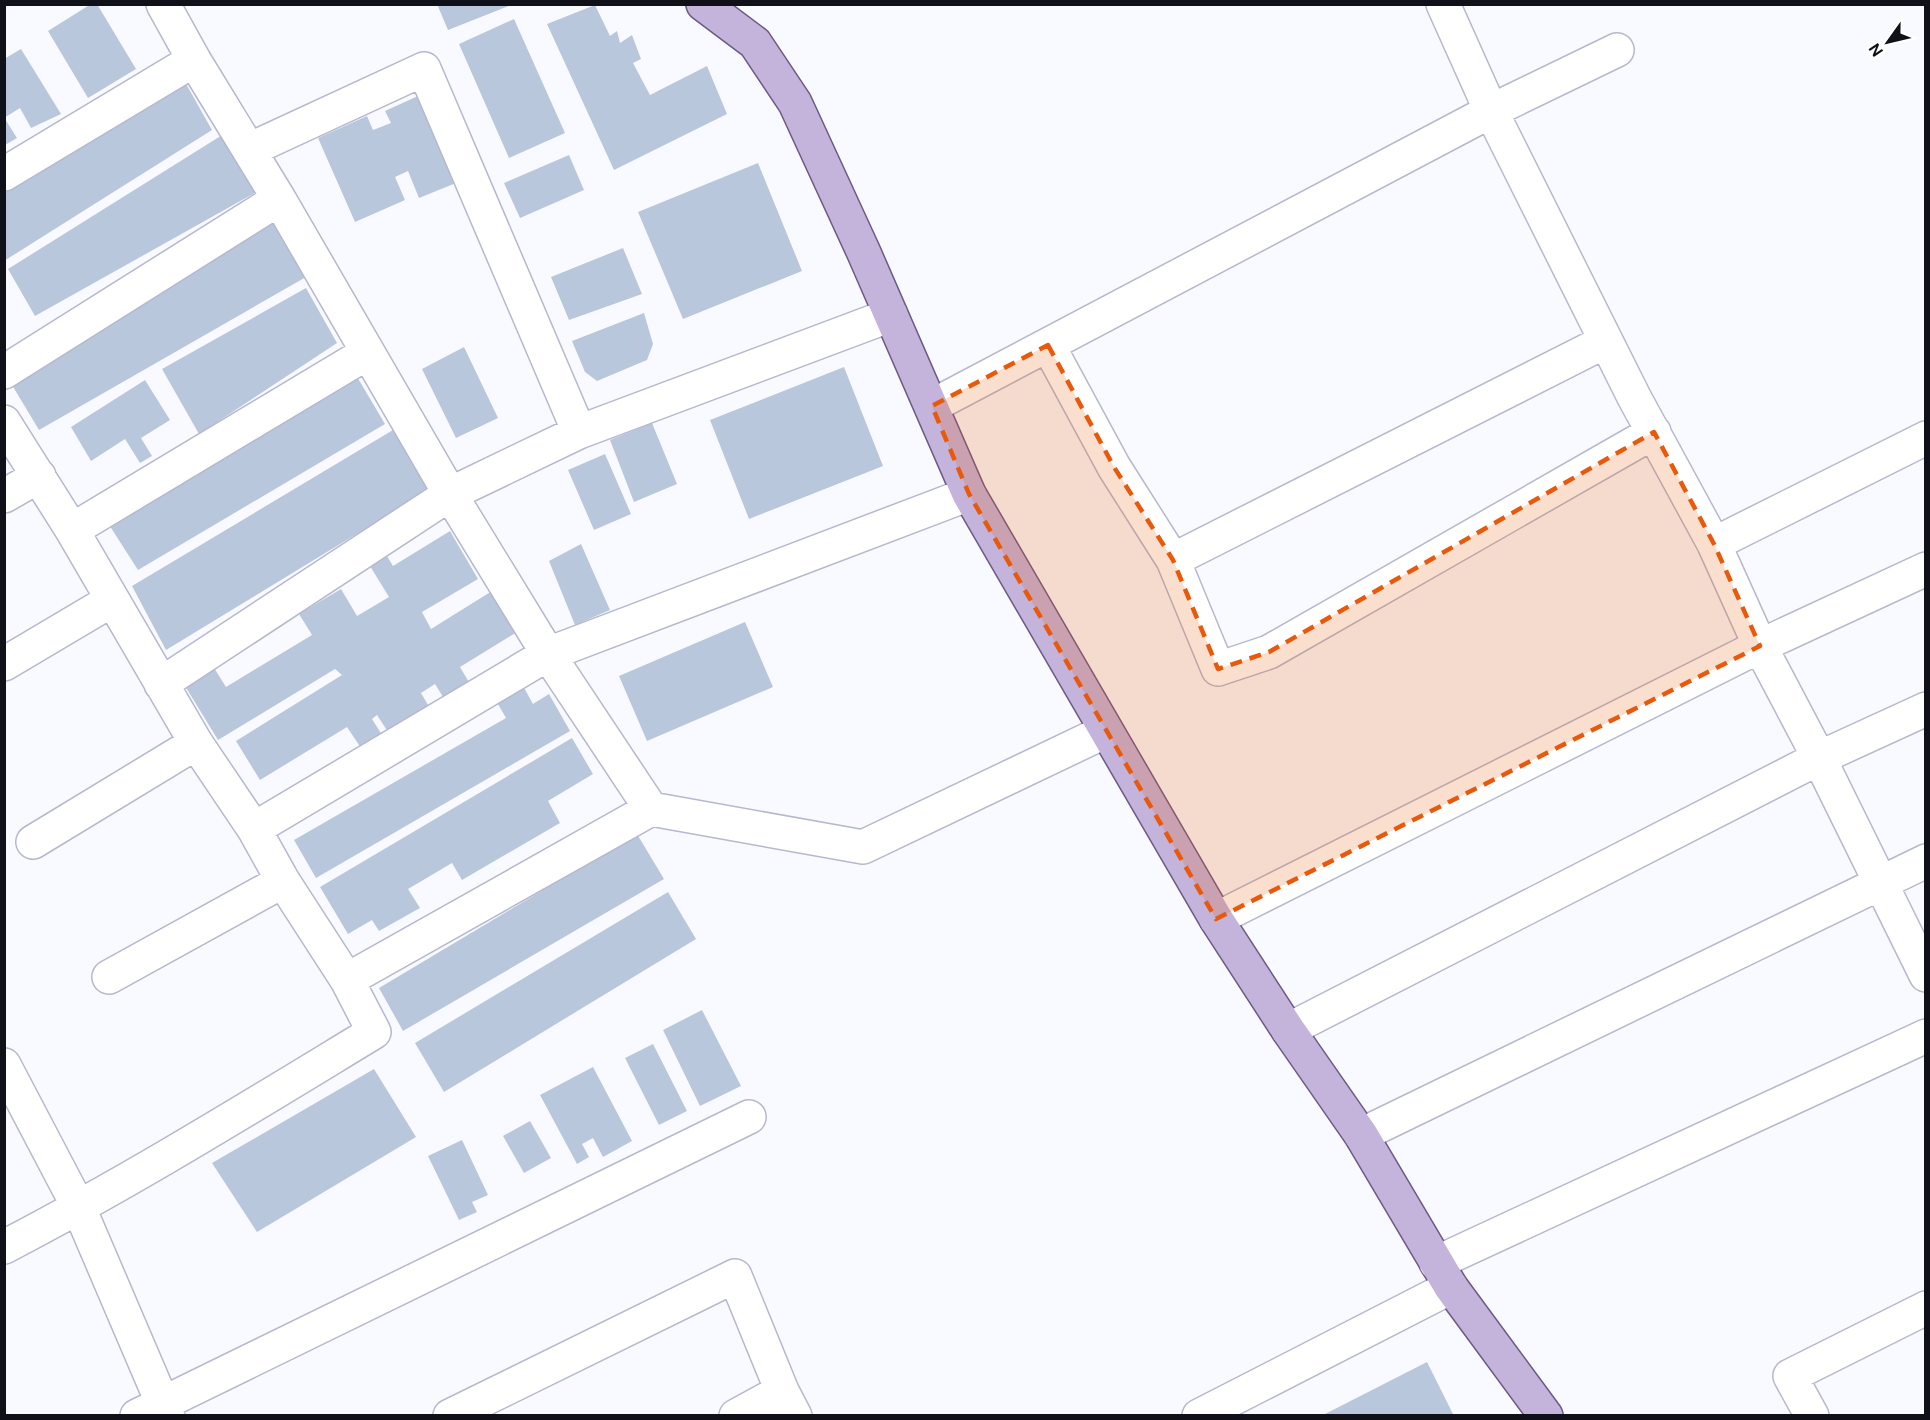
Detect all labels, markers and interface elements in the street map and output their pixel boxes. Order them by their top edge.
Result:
north arrow [1858,12,1918,72]
text: N [1864,39,1888,61]

